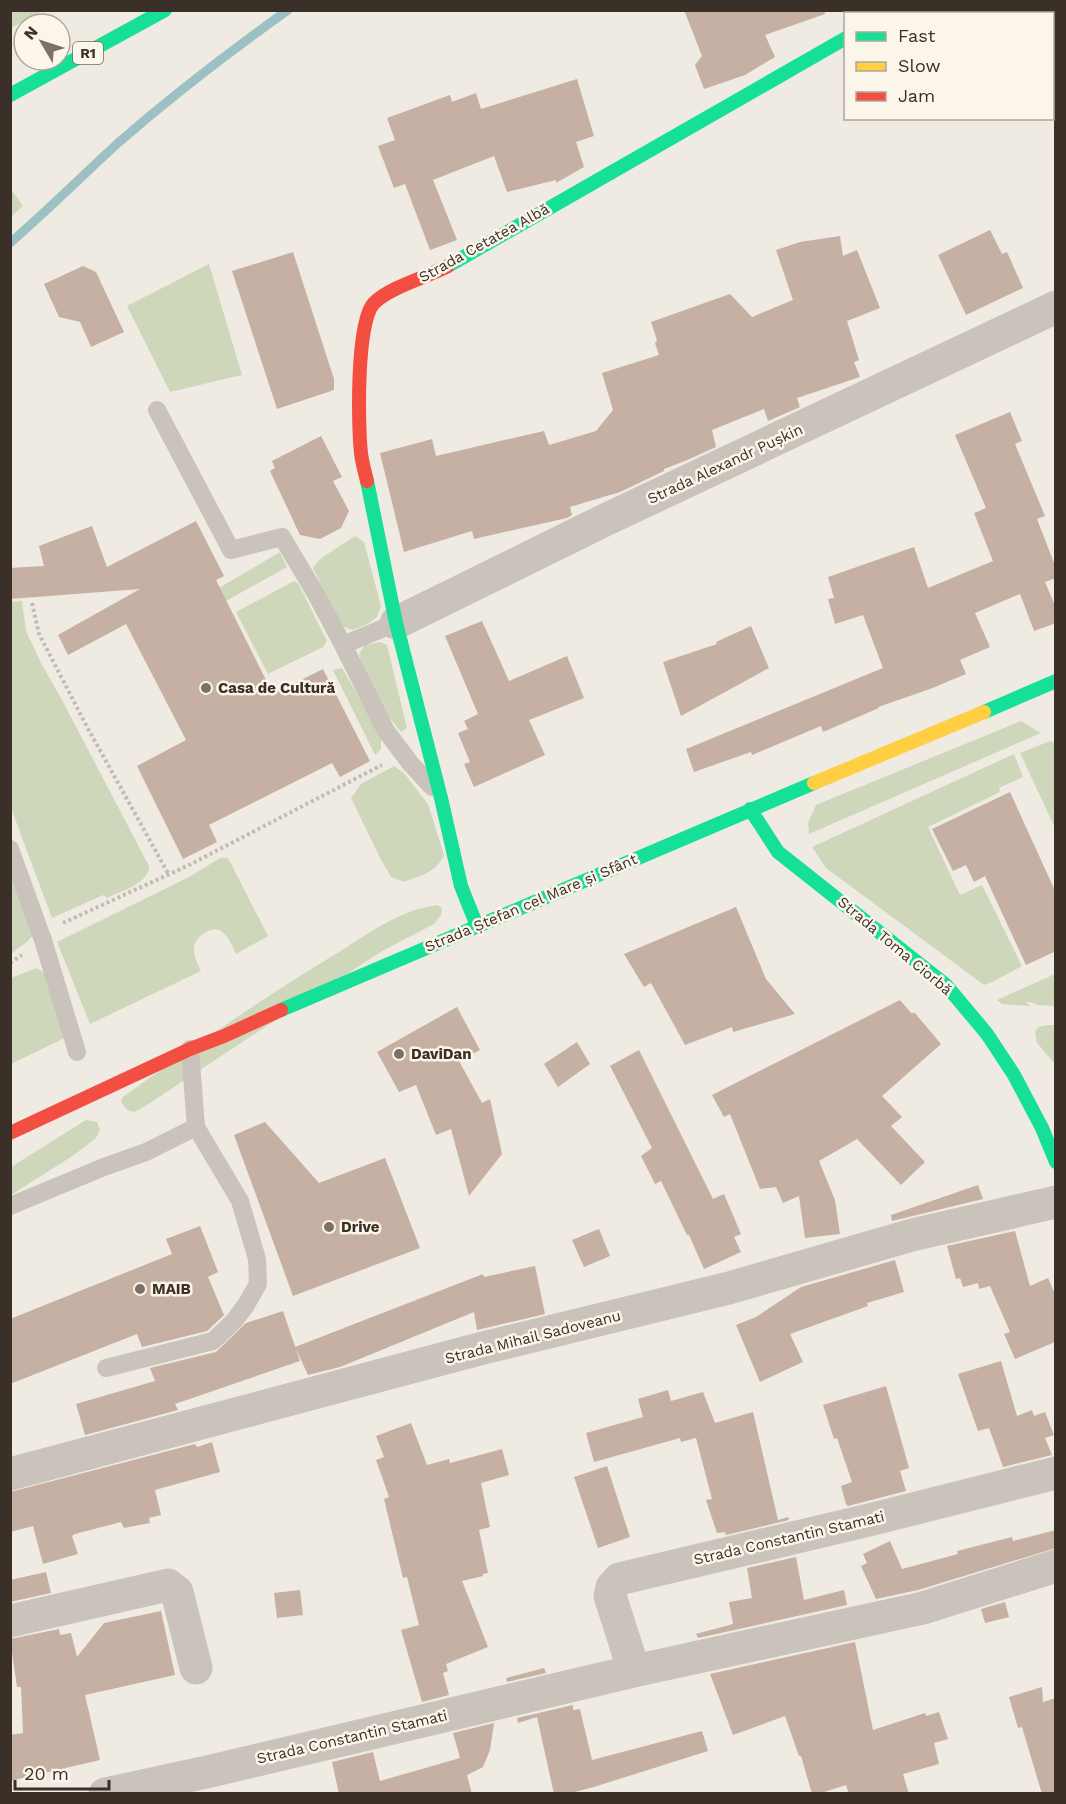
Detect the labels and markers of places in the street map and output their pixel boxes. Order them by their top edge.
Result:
place label: Casa de Cultură [218,679,335,697]
marker: Casa de Cultură [199,681,213,695]
place label: DaviDan [411,1045,471,1063]
marker: DaviDan [392,1047,406,1061]
place label: Drive [341,1218,380,1236]
marker: Drive [322,1220,336,1234]
place label: MAIB [152,1280,191,1298]
marker: MAIB [133,1282,147,1296]

